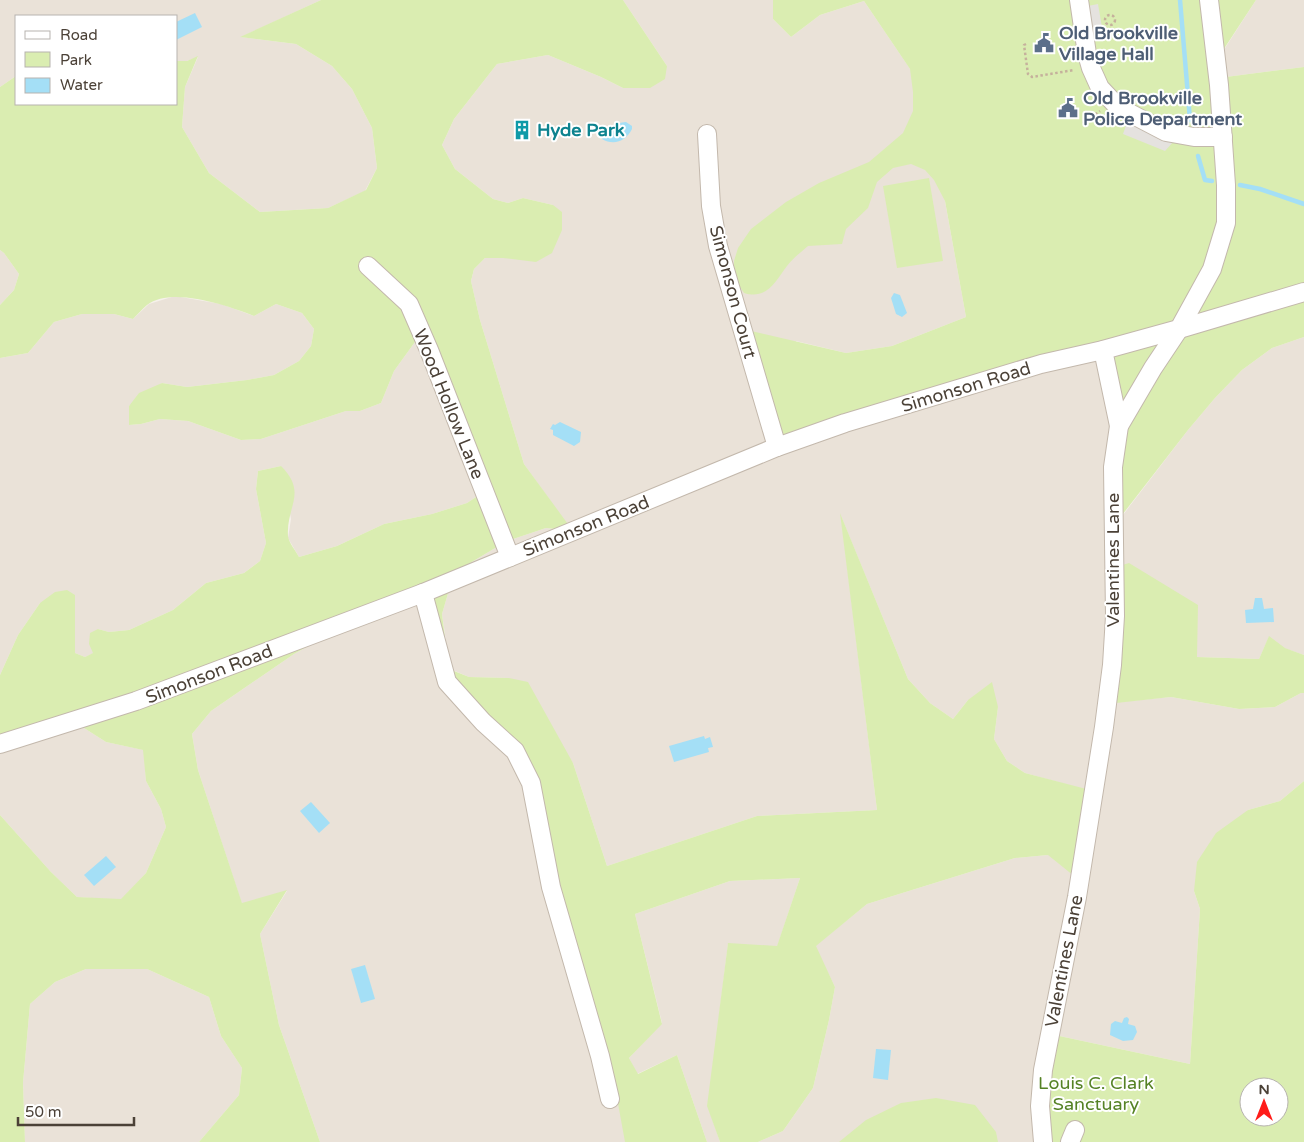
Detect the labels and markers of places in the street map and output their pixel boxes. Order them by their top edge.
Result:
place label: Old Brookville Village Hall [1059,22,1178,65]
public building icon: Old Brookville Village Hall [1033,32,1055,54]
place label: Old Brookville Police Department [1083,87,1242,130]
public building icon: Old Brookville Police Department [1057,97,1079,119]
building icon: Hyde Park [511,119,533,141]
place label: Hyde Park [537,119,625,141]

